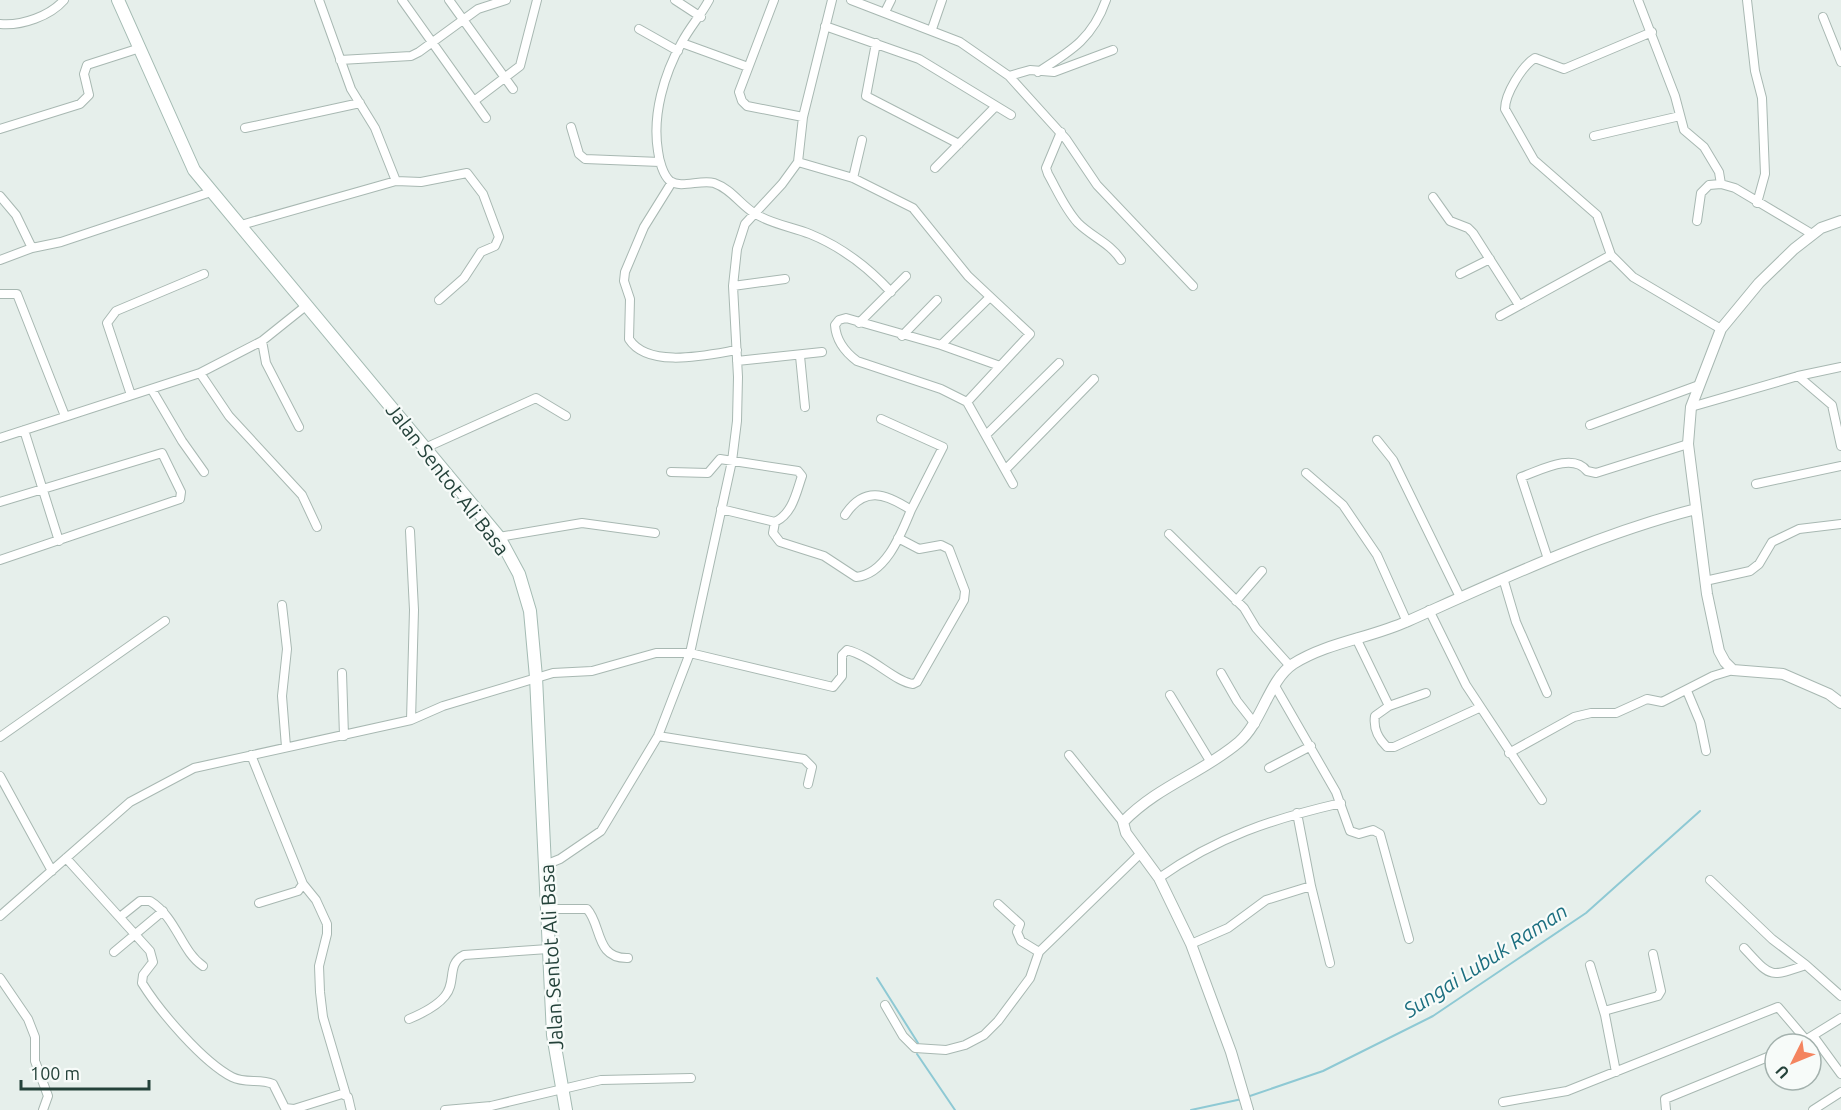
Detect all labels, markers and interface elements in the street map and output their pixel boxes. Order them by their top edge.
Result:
street label: Jalan Sentot Ali Basa [382,399,514,559]
street label: Jalan Sentot Ali Basa [535,863,567,1051]
water label: Sungai Lubuk Raman [1398,898,1571,1023]
north arrow [1763,1032,1823,1092]
scale bar [21,1053,148,1091]
text: U [1772,1062,1792,1082]
text: 100 m [30,1063,80,1083]

